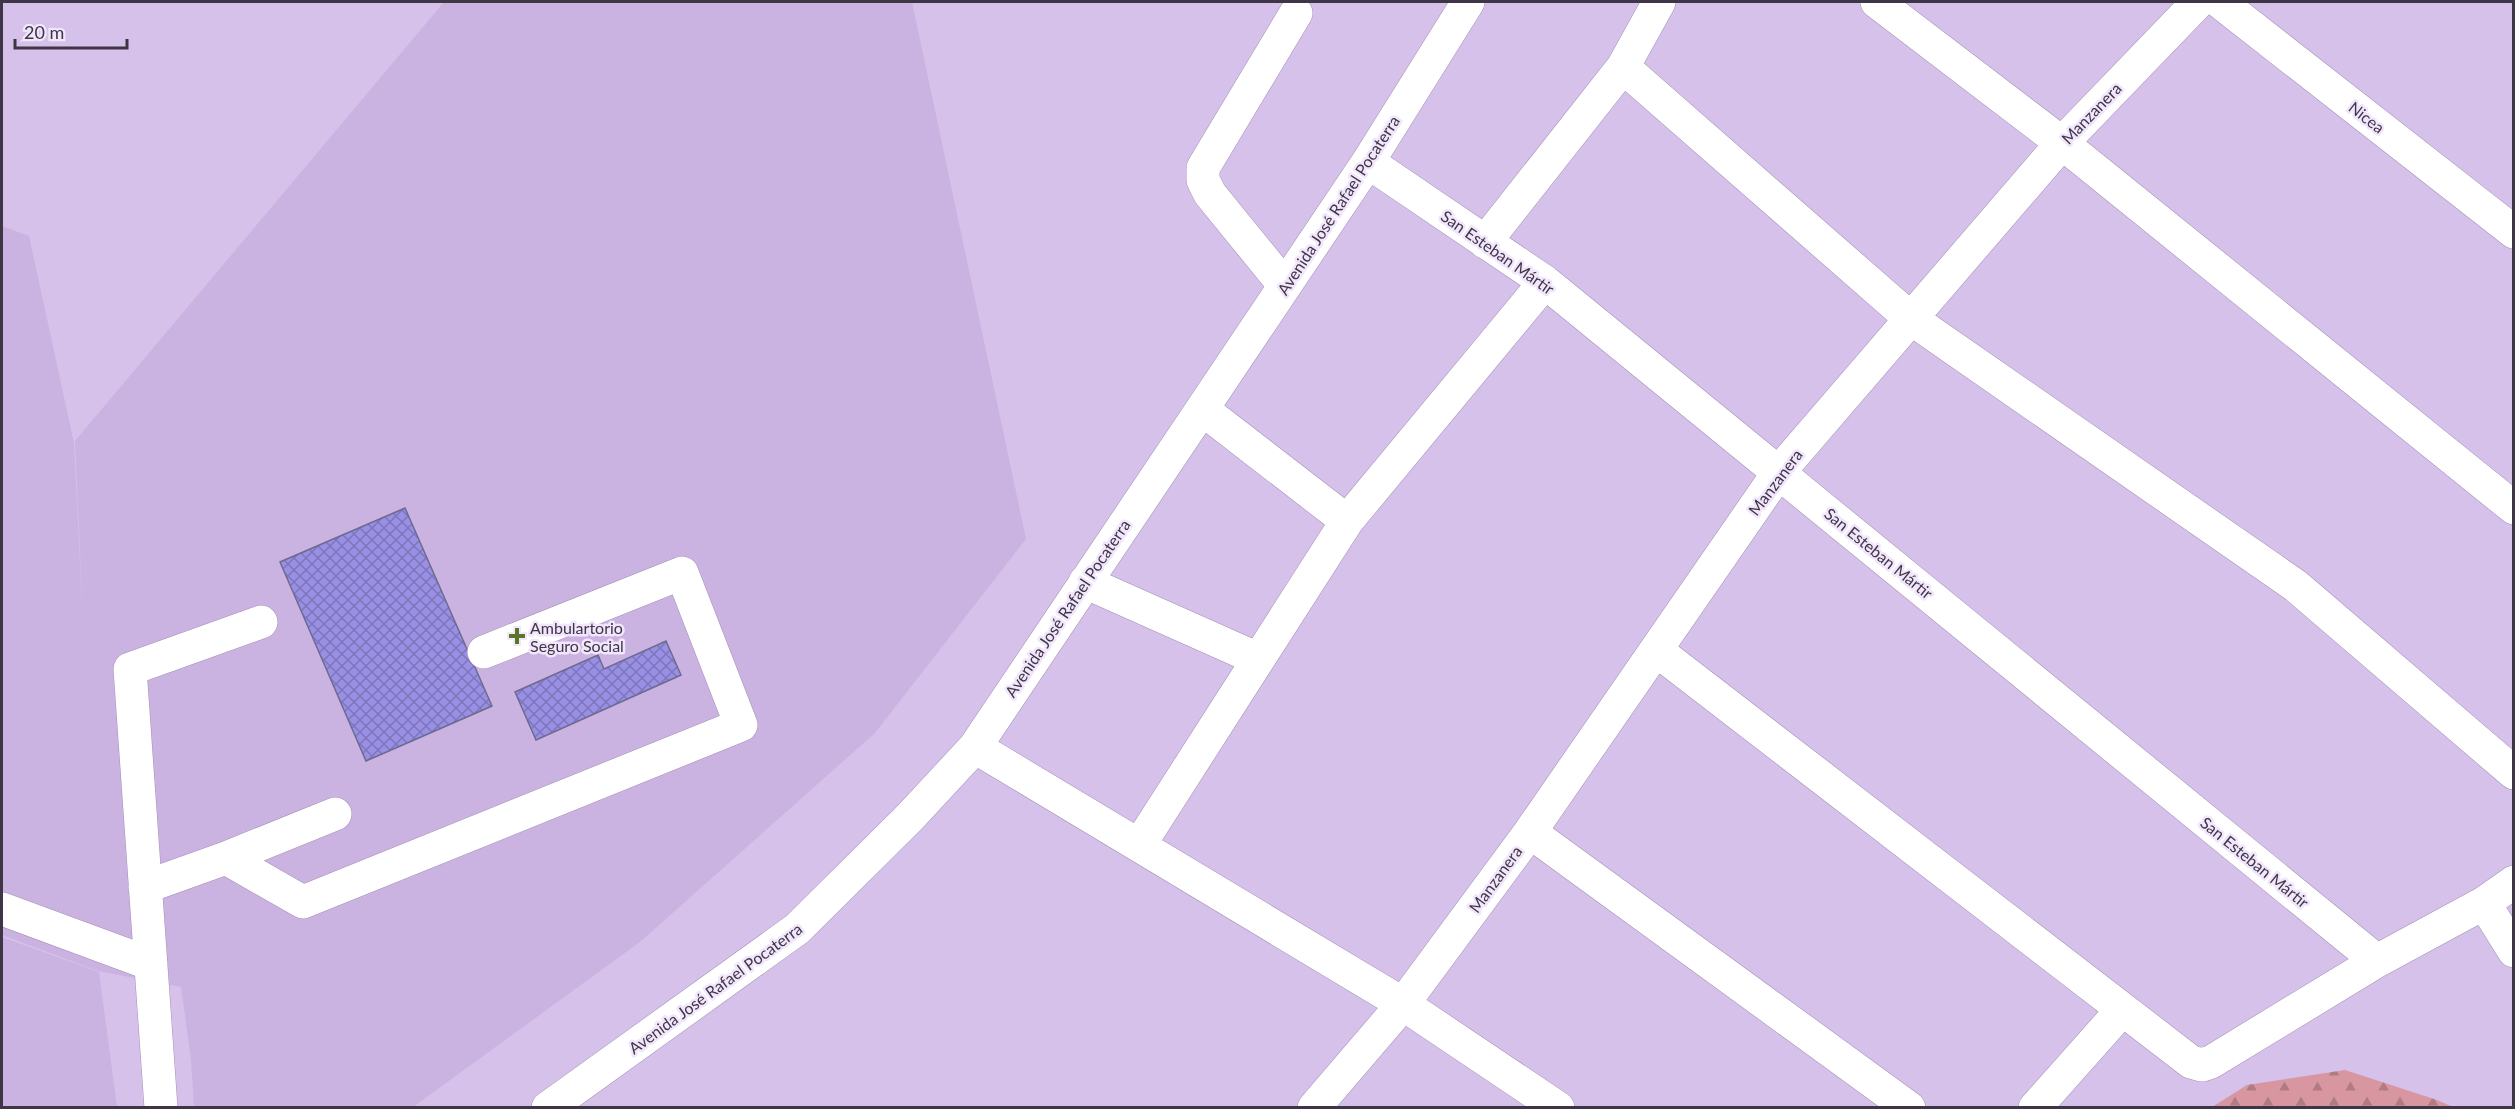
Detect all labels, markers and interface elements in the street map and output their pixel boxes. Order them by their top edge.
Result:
scale bar [15,12,128,50]
text: 20 m [24,21,64,43]
street label: Manzanera [2057,78,2125,148]
street label: Nicea [2345,97,2389,137]
street label: Avenida José Rafael Pocaterra [1273,112,1403,298]
street label: San Esteban Mártir [1438,206,1558,298]
street label: Manzanera [1744,445,1806,519]
street label: San Esteban Mártir [1821,504,1937,603]
street label: Avenida José Rafael Pocaterra [1000,516,1134,700]
place label: Ambulartorio Seguro Social [530,618,624,655]
marker: Ambulartorio Seguro Social [508,627,526,645]
street label: San Esteban Mártir [2197,813,2313,912]
street label: Manzanera [1464,842,1526,916]
street label: Avenida José Rafael Pocaterra [624,919,806,1057]

